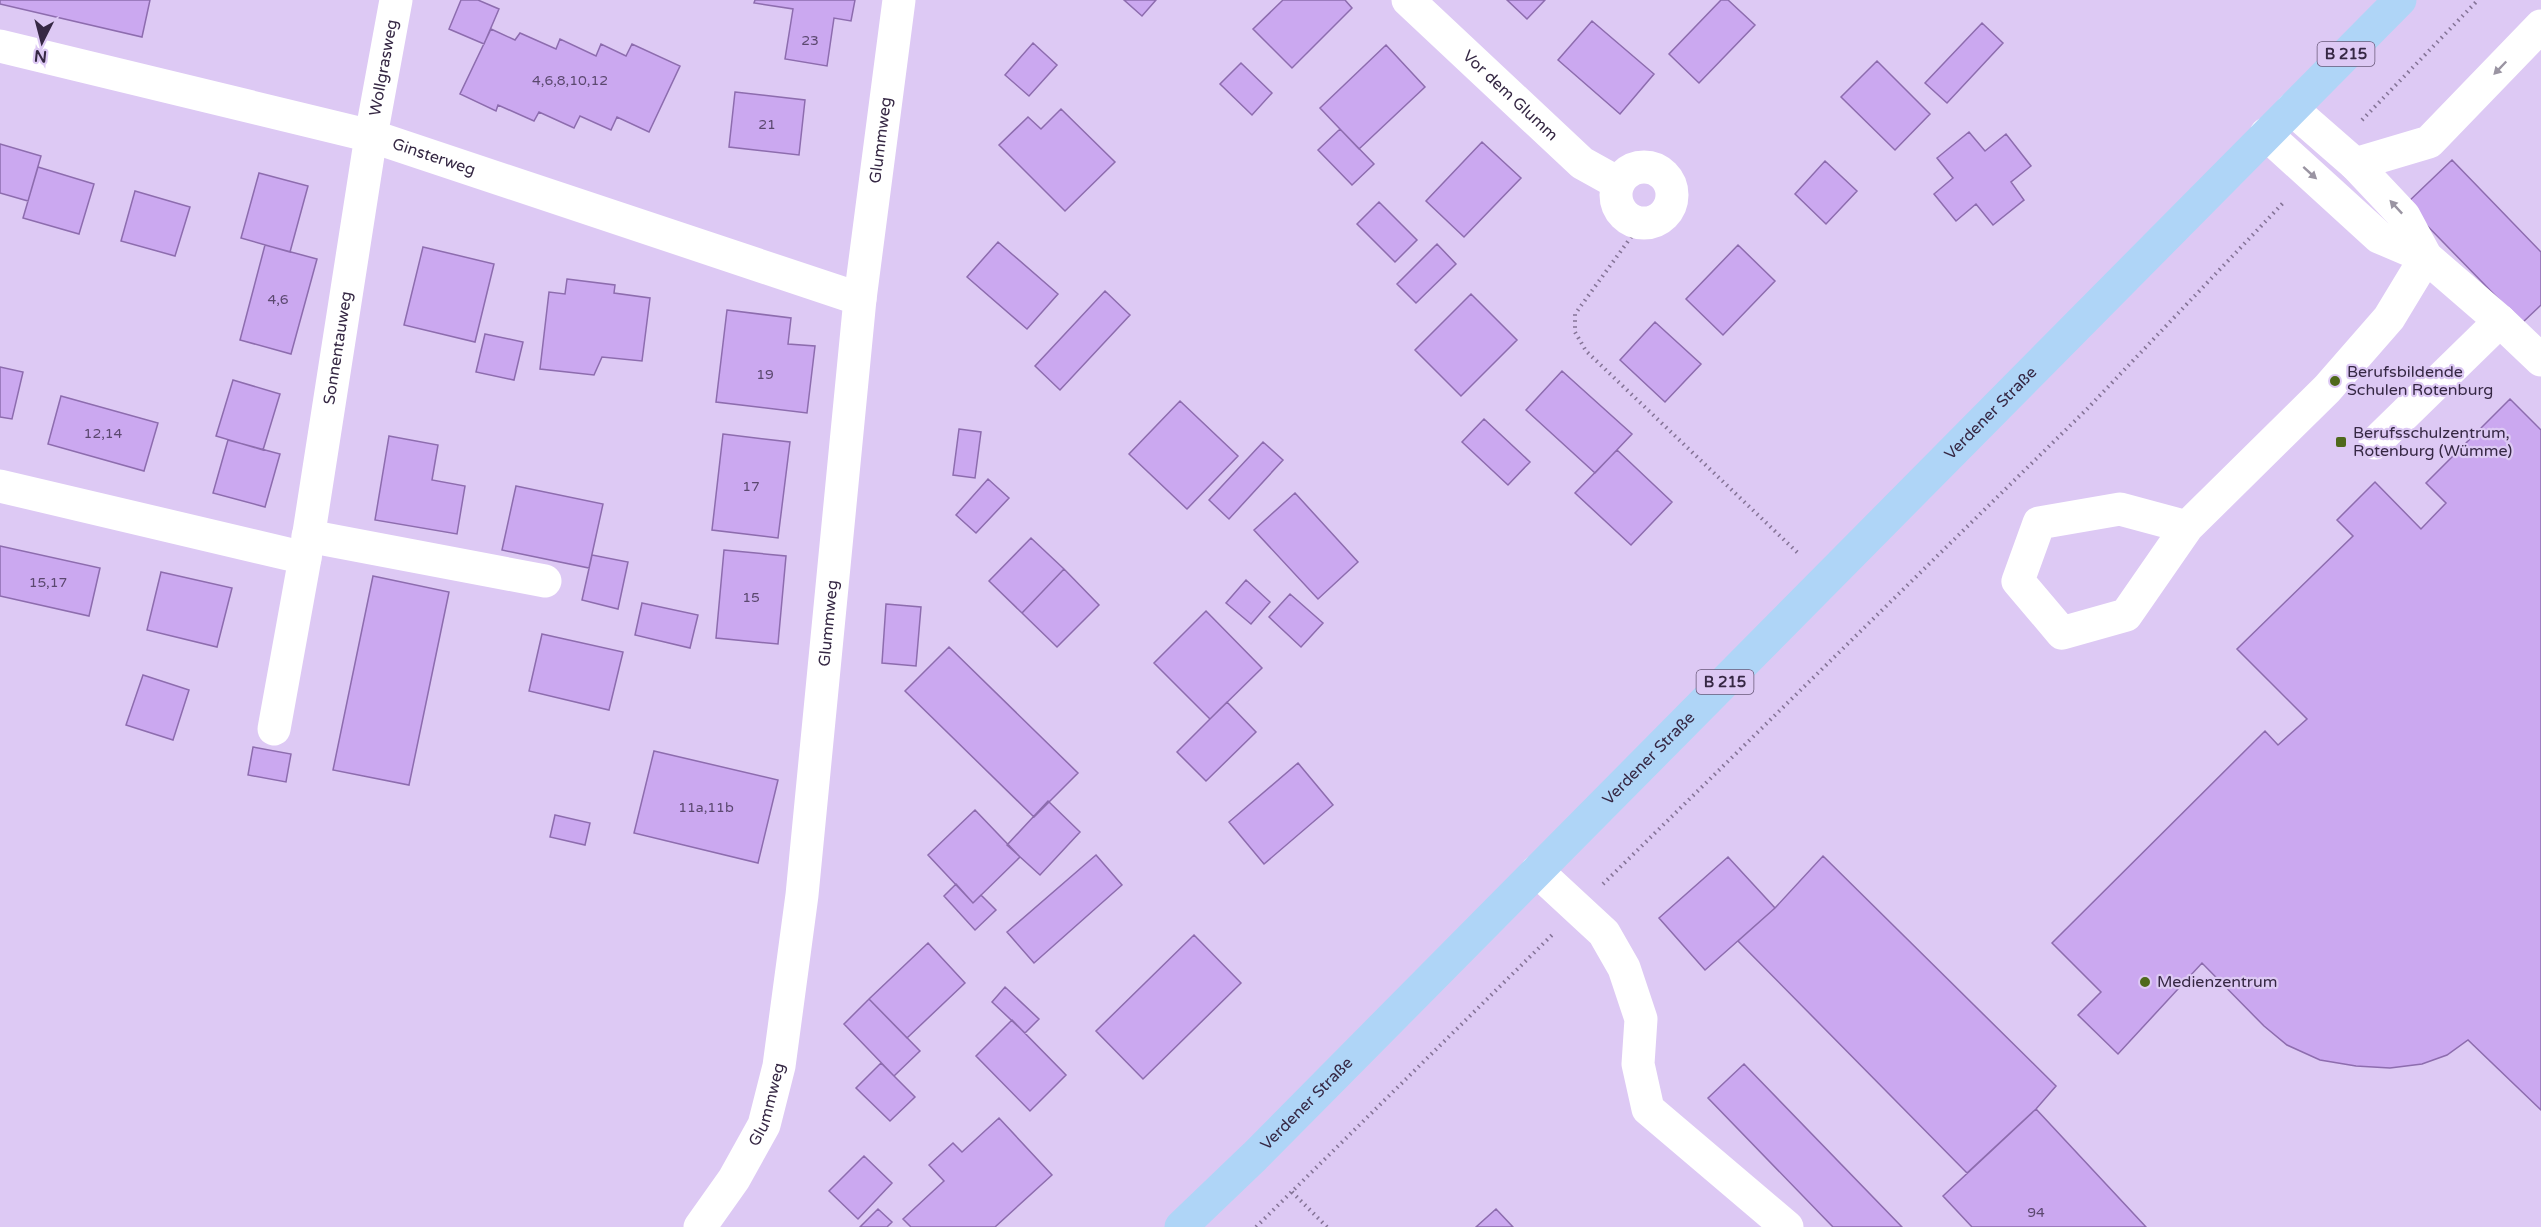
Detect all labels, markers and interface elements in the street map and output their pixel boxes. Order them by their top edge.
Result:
north arrow [12,12,72,72]
street label: Wollgrasweg [365,18,402,118]
house number: 23 [801,32,819,49]
road number: B 215 [2318,42,2374,66]
text: N [33,45,48,67]
street label: Vor dem Glumm [1458,46,1562,145]
one-way arrow [2494,61,2508,75]
house number: 4,6,8,10,12 [532,72,608,89]
street label: Glummweg [865,96,896,185]
house number: 21 [758,116,776,133]
street label: Ginsterweg [390,134,478,180]
one-way arrow [2302,166,2316,180]
one-way arrow [2389,200,2403,215]
street label: Sonnentauweg [319,290,357,406]
house number: 4,6 [267,291,289,308]
street label: Verdener Straße [1940,362,2041,464]
place label: Berufsbildende Schulen Rotenburg [2347,362,2493,400]
house number: 19 [756,366,774,383]
marker: Berufsbildende Schulen Rotenburg [2328,374,2342,388]
place label: Berufsschulzentrum, Rotenburg (Wümme) [2353,423,2512,461]
house number: 12,14 [84,425,123,442]
marker: Berufsschulzentrum, Rotenburg (Wümme) [2334,435,2348,449]
house number: 17 [742,478,760,495]
house number: 15,17 [29,574,67,591]
street label: Glummweg [814,579,843,667]
house number: 15 [742,589,760,606]
road number: B 215 [1696,670,1754,694]
street label: Verdener Straße [1598,708,1699,809]
house number: 11a,11b [678,799,734,816]
place label: Medienzentrum [2157,972,2277,992]
marker: Medienzentrum [2138,975,2152,989]
street label: Verdener Straße [1256,1053,1357,1155]
street label: Glummweg [744,1061,789,1150]
house number: 94 [2027,1204,2045,1221]

